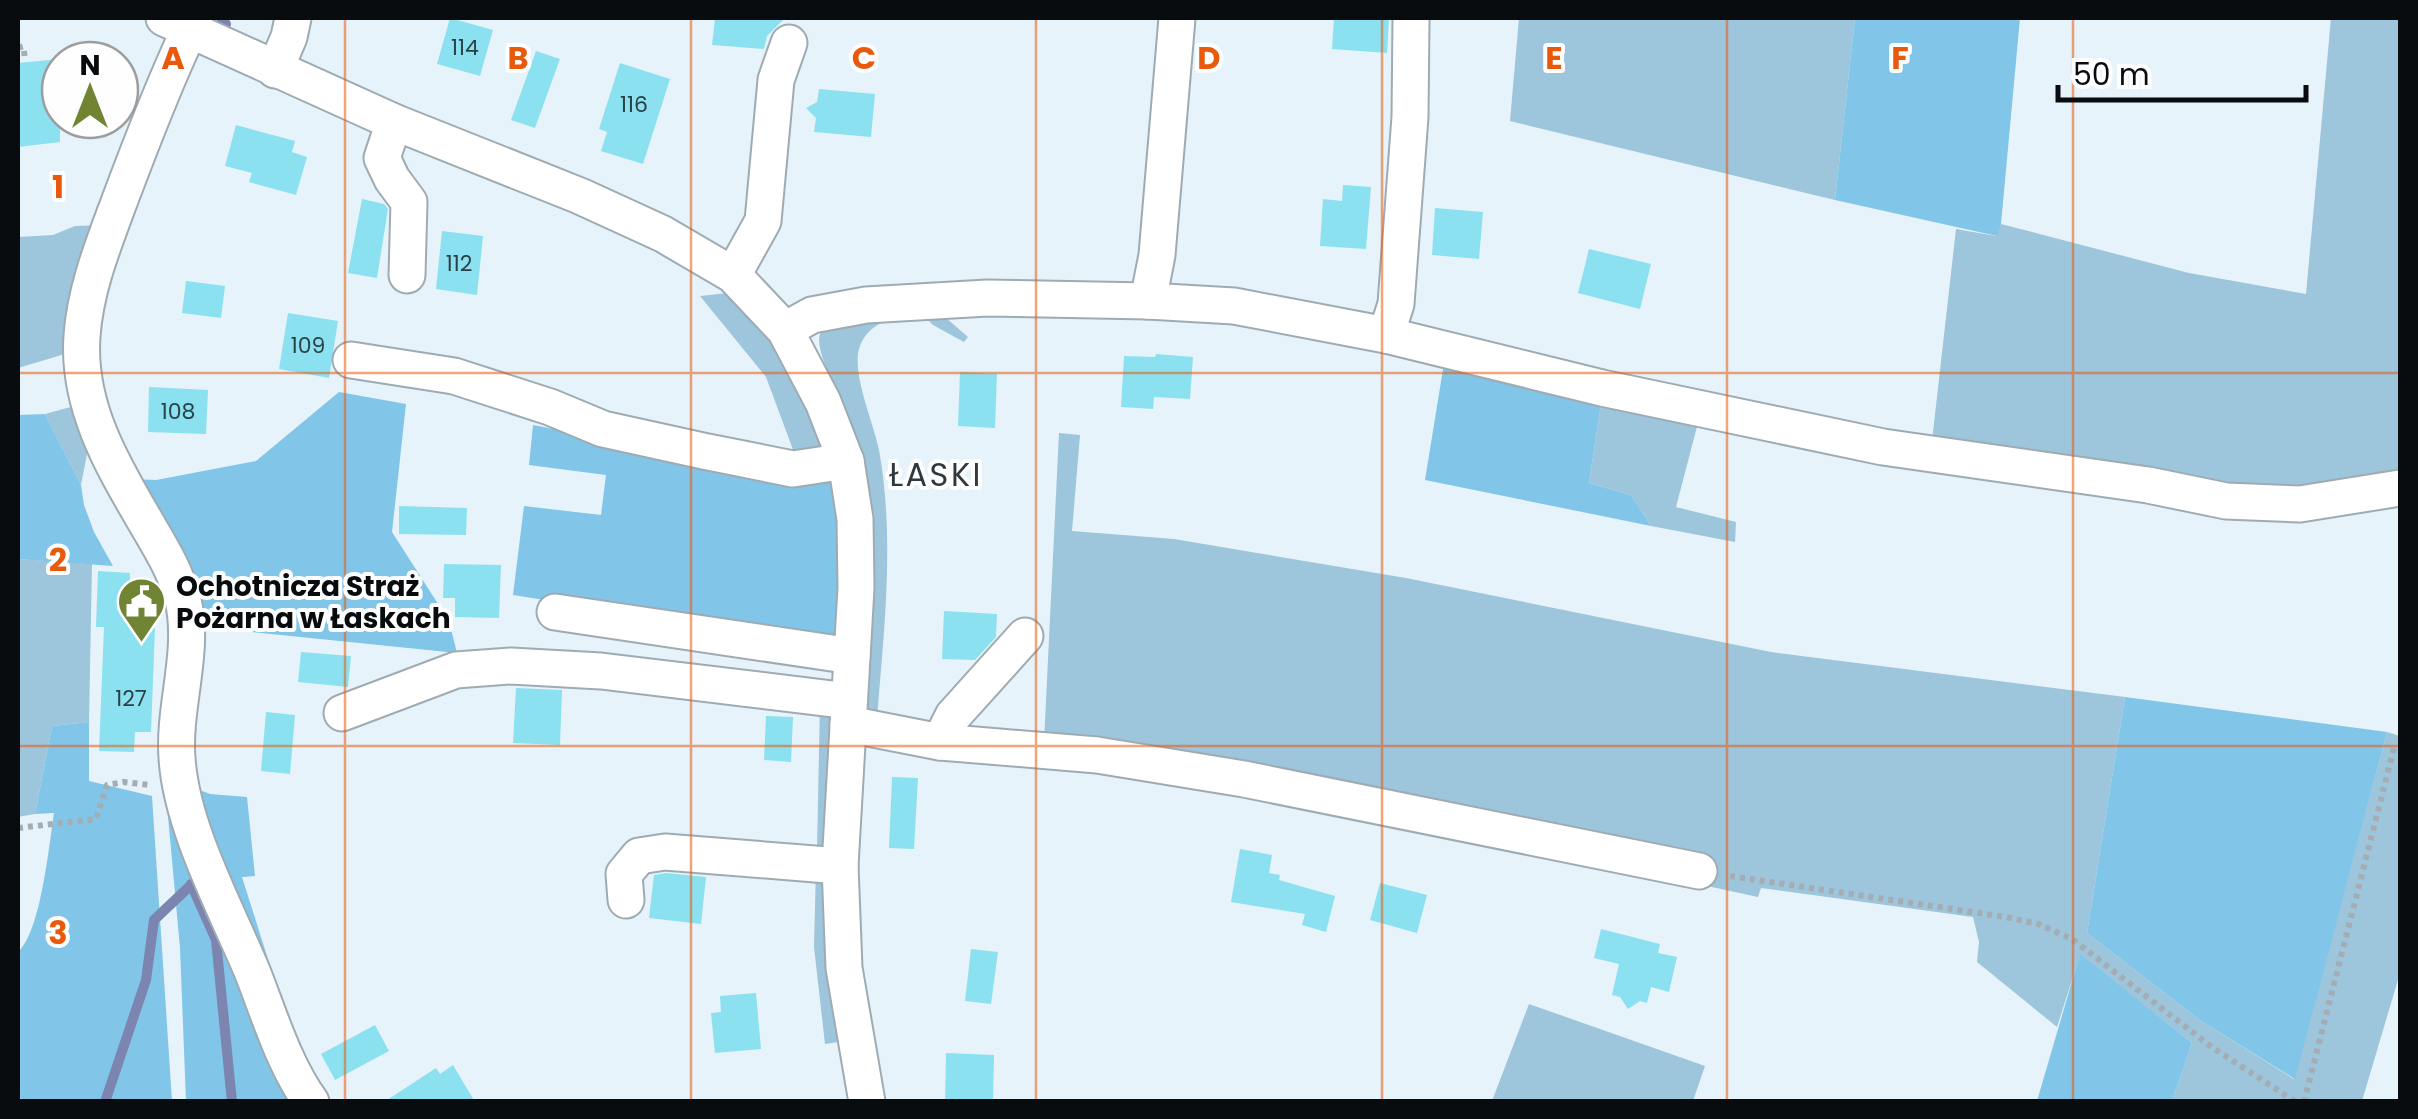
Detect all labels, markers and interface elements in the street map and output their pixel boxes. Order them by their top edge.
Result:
house number: 114 [451,32,479,63]
text: A [161,35,185,80]
text: B [507,35,529,80]
text: C [852,35,876,80]
text: D [1197,35,1221,80]
text: E [1545,35,1563,80]
text: F [1891,35,1909,80]
north arrow [40,40,140,140]
scale bar [2058,40,2306,102]
text: N [79,46,101,85]
text: 50 m [2073,53,2150,96]
house number: 116 [620,89,648,120]
text: 1 [52,164,64,209]
house number: 112 [446,248,472,279]
house number: 109 [291,330,325,361]
house number: 108 [161,396,195,427]
district label: ŁASKI [889,452,983,497]
text: 2 [49,537,67,582]
place label: Ochotnicza Straż Pożarna w Łaskach [176,567,451,638]
public building icon: Ochotnicza Straż Pożarna w Łaskach [115,576,167,644]
house number: 127 [115,683,147,714]
text: 3 [48,910,68,955]

